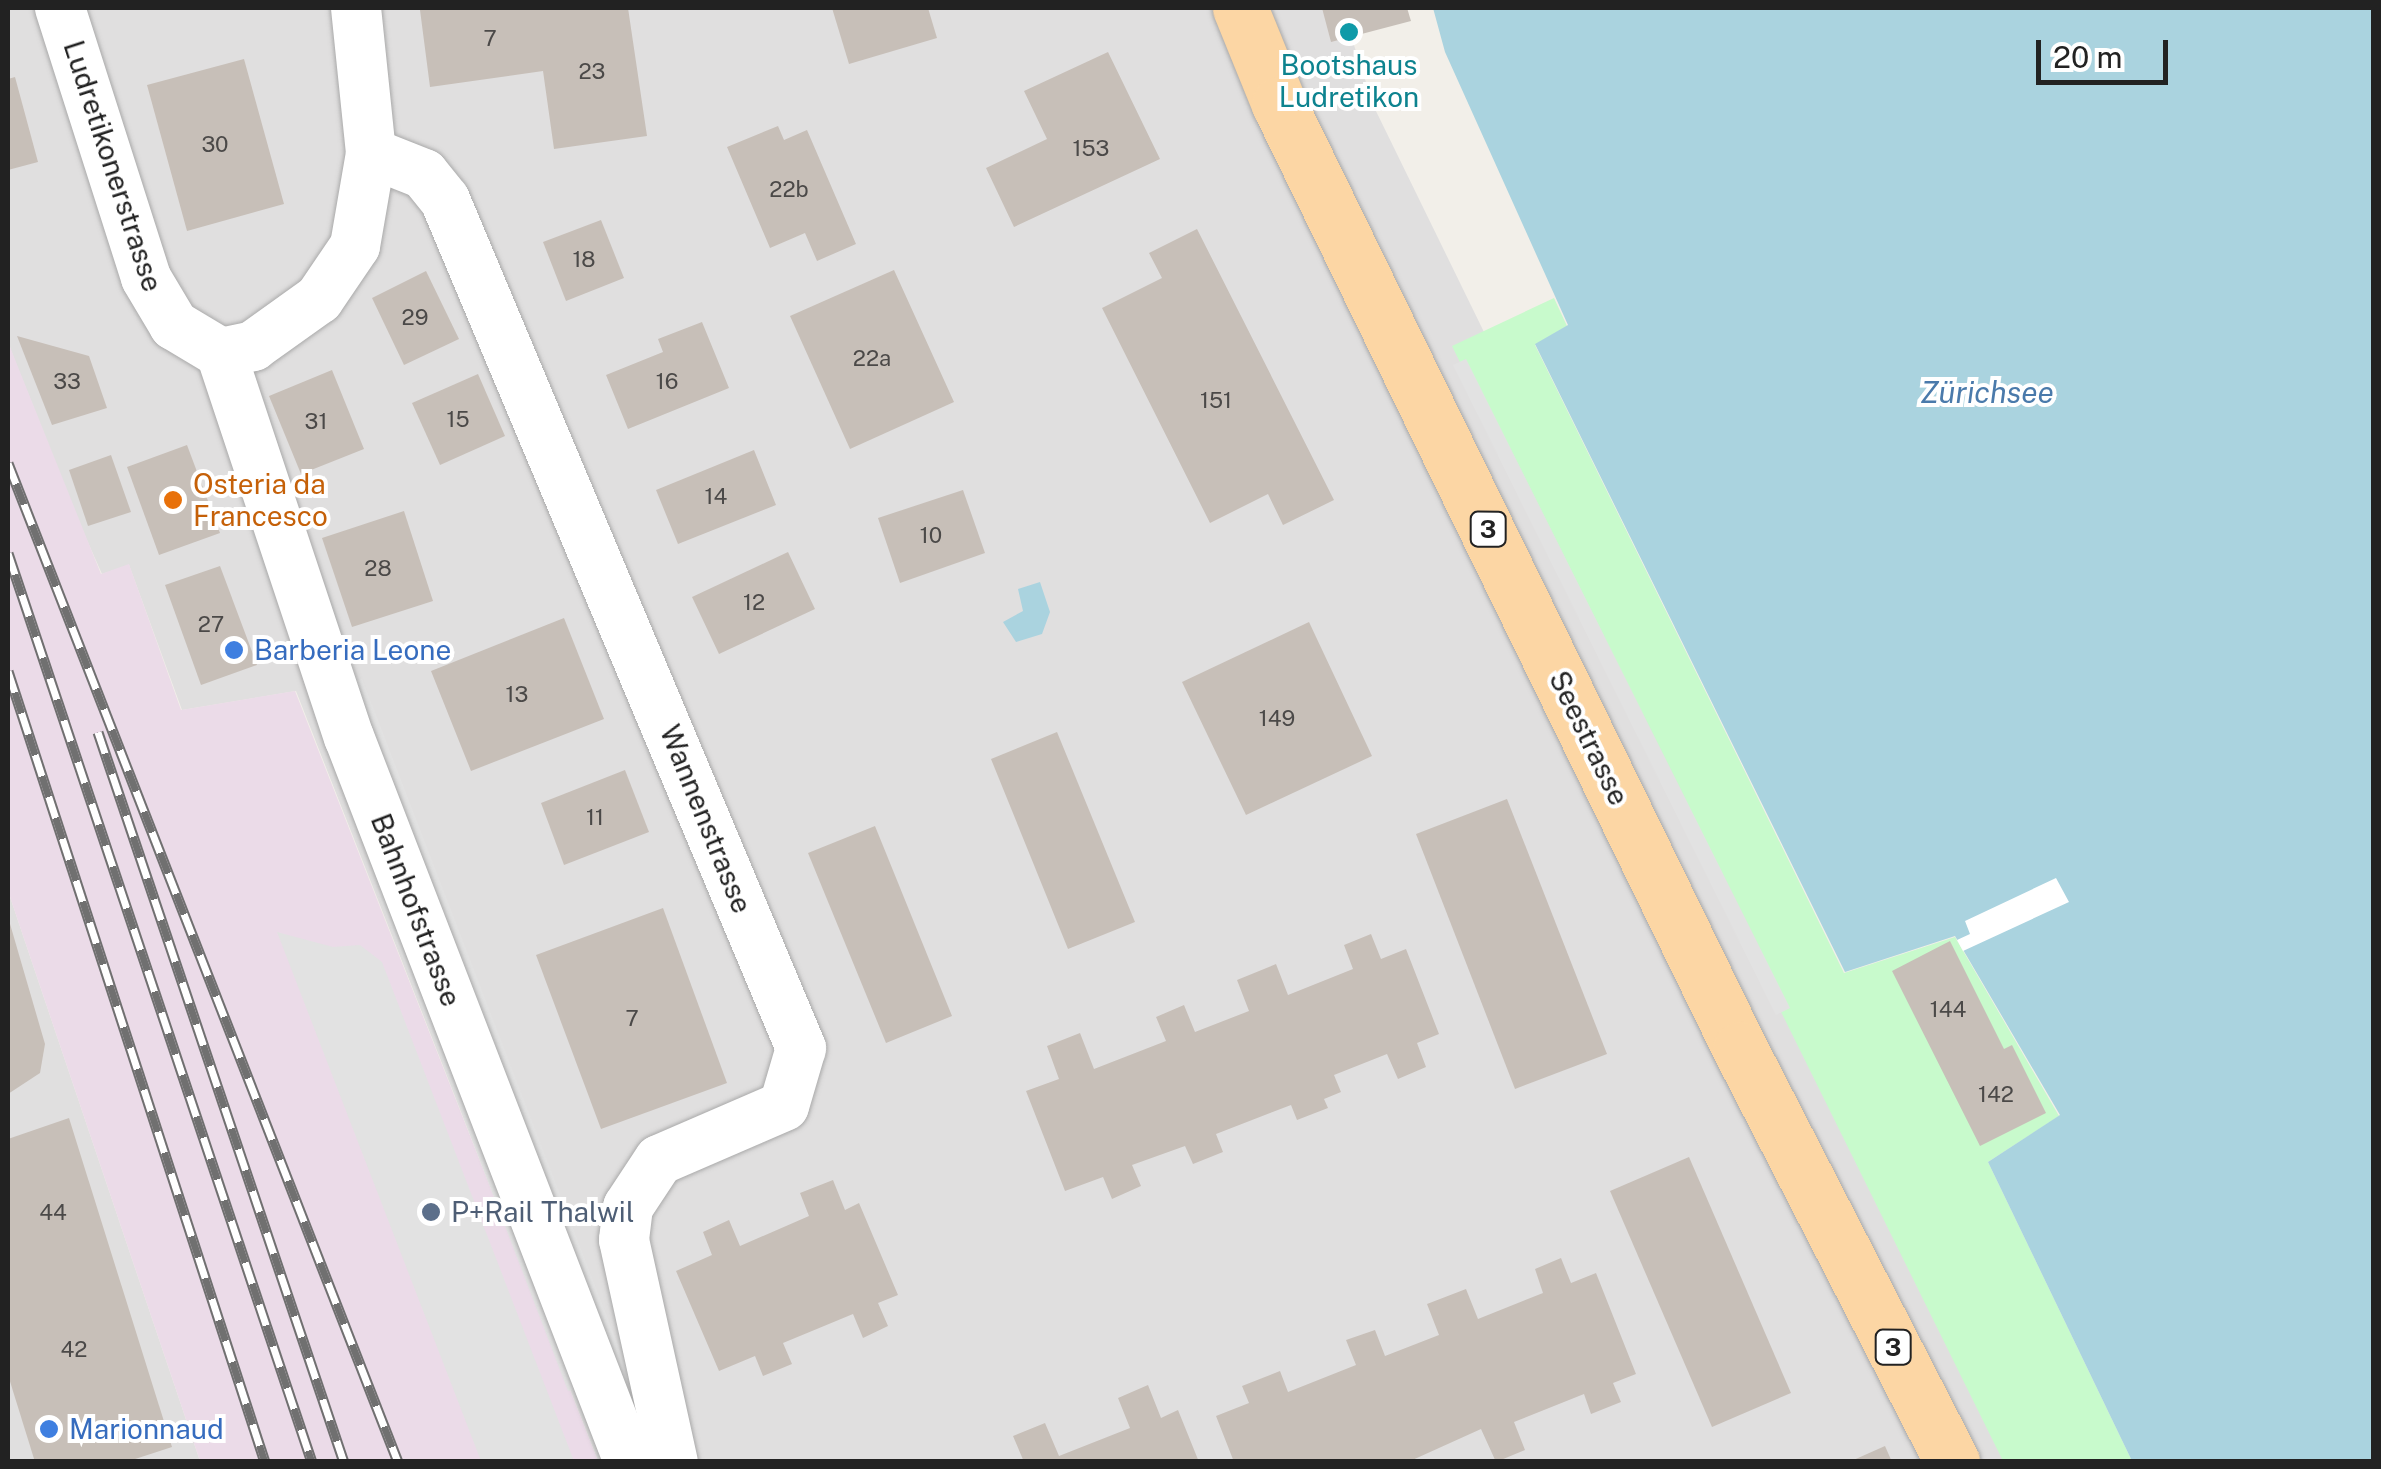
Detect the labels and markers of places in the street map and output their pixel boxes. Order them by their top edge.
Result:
marker: Bootshaus Ludretikon [1338,21,1360,43]
place label: Bootshaus Ludretikon [1279,48,1419,114]
place label: Osteria da Francesco [193,467,328,533]
marker: Osteria da Francesco [162,489,184,511]
place label: Barberia Leone [254,633,451,667]
marker: Barberia Leone [223,639,245,661]
place label: P+Rail Thalwil [451,1195,634,1229]
marker: P+Rail Thalwil [420,1201,442,1223]
place label: Marionnaud [69,1412,224,1446]
marker: Marionnaud [38,1418,60,1440]

